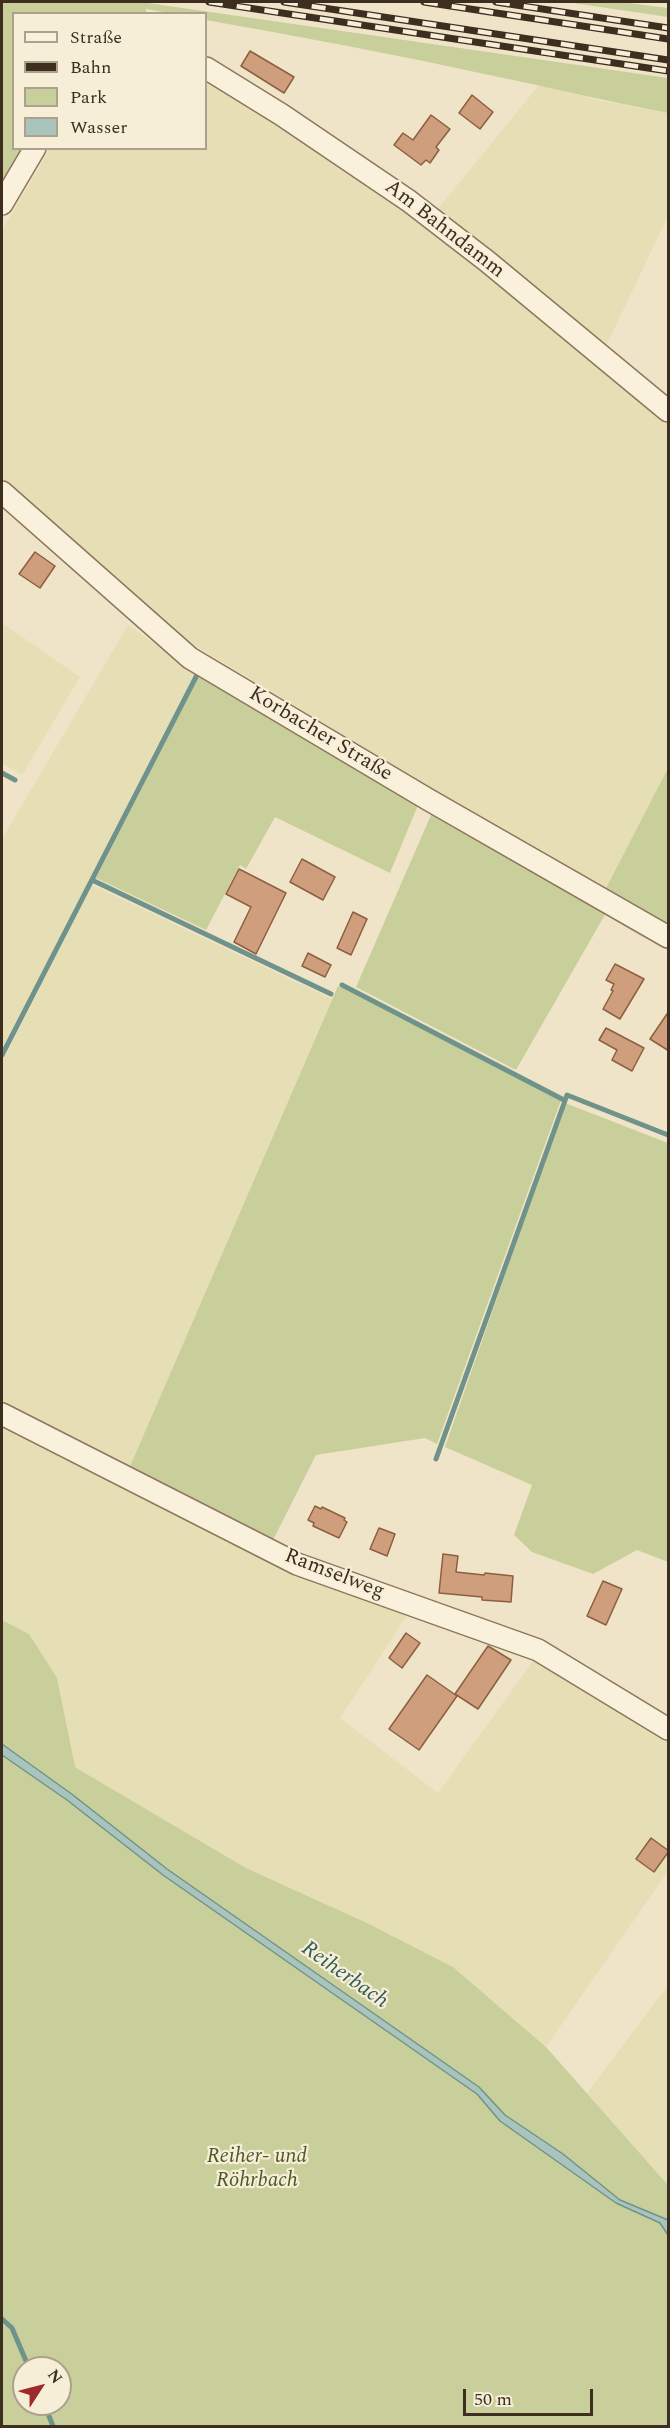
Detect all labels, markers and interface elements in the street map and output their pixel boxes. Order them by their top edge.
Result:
legend [12,12,207,150]
text: Straße [70,24,122,51]
text: Bahn [70,54,112,81]
text: Park [70,84,107,111]
text: Wasser [70,114,127,141]
street label: Am Bahndamm [379,175,509,285]
street label: Korbacher Straße [244,682,396,788]
street label: Ramselweg [280,1544,388,1606]
water label: Reiherbach [295,1936,393,2016]
park label: Reiher- und Röhrbach [207,2145,307,2195]
north arrow [12,2356,72,2416]
text: N [41,2364,68,2389]
scale bar [466,2377,596,2415]
text: 50 m [474,2386,512,2413]

